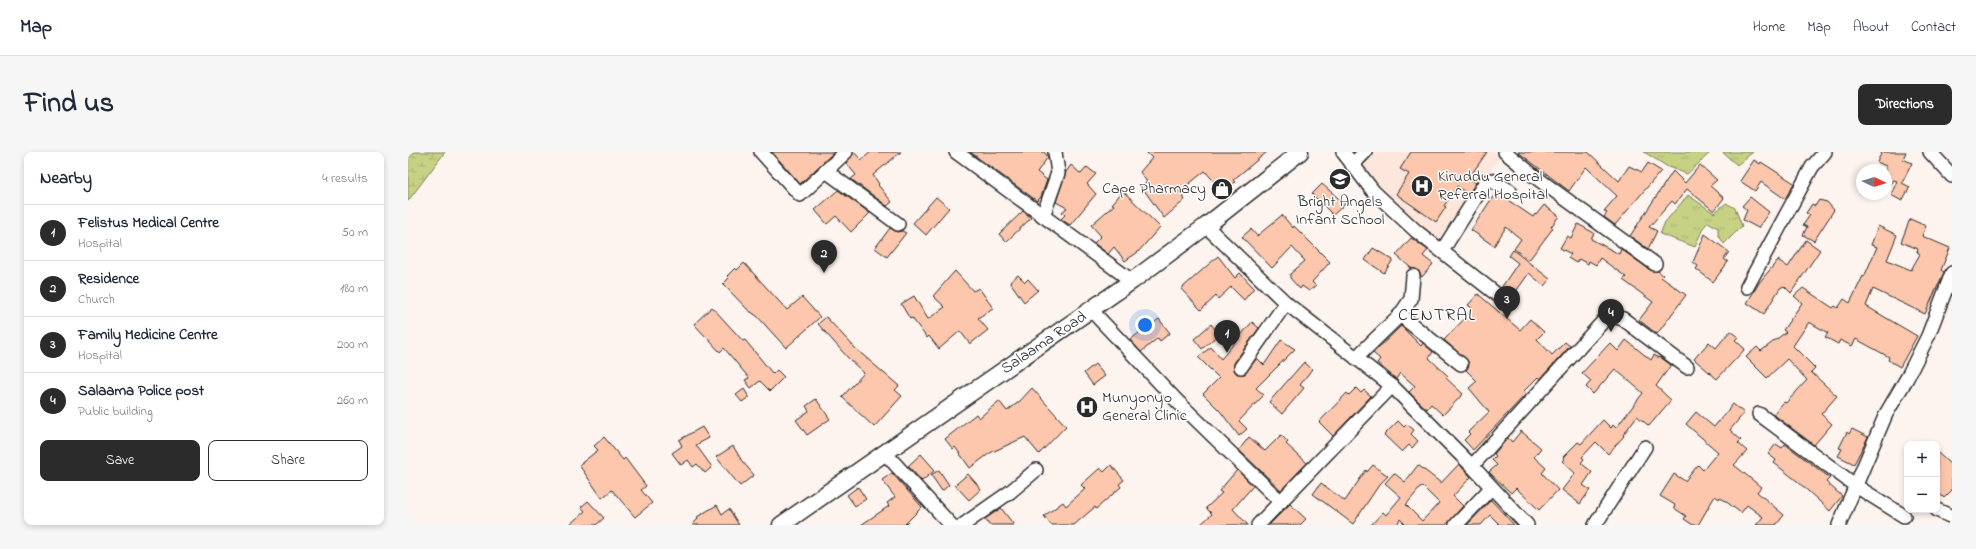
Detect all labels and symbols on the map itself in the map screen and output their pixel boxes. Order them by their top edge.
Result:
north arrow [1856,164,1892,200]
place label: Kiruddu General Referral Hospital [1438,165,1548,207]
school or university icon: Bright Angels Infant School [1327,166,1353,192]
hospital icon: Kiruddu General Referral Hospital [1409,173,1435,199]
shop icon: Cape Pharmacy [1209,176,1235,202]
place label: Cape Pharmacy [1102,177,1206,201]
place label: Bright Angels Infant School [1296,190,1385,232]
pin: 2 [811,240,837,273]
pin: 3 [1494,286,1520,319]
pin: 4 [1598,299,1624,332]
district label: CENTRAL [1398,303,1476,329]
street label: Salaama Road [996,305,1092,381]
your location [1135,315,1155,335]
pin: 1 [1214,320,1240,353]
place label: Munyonyo General Clinic [1102,386,1188,428]
hospital icon: Munyonyo General Clinic [1074,394,1100,420]

